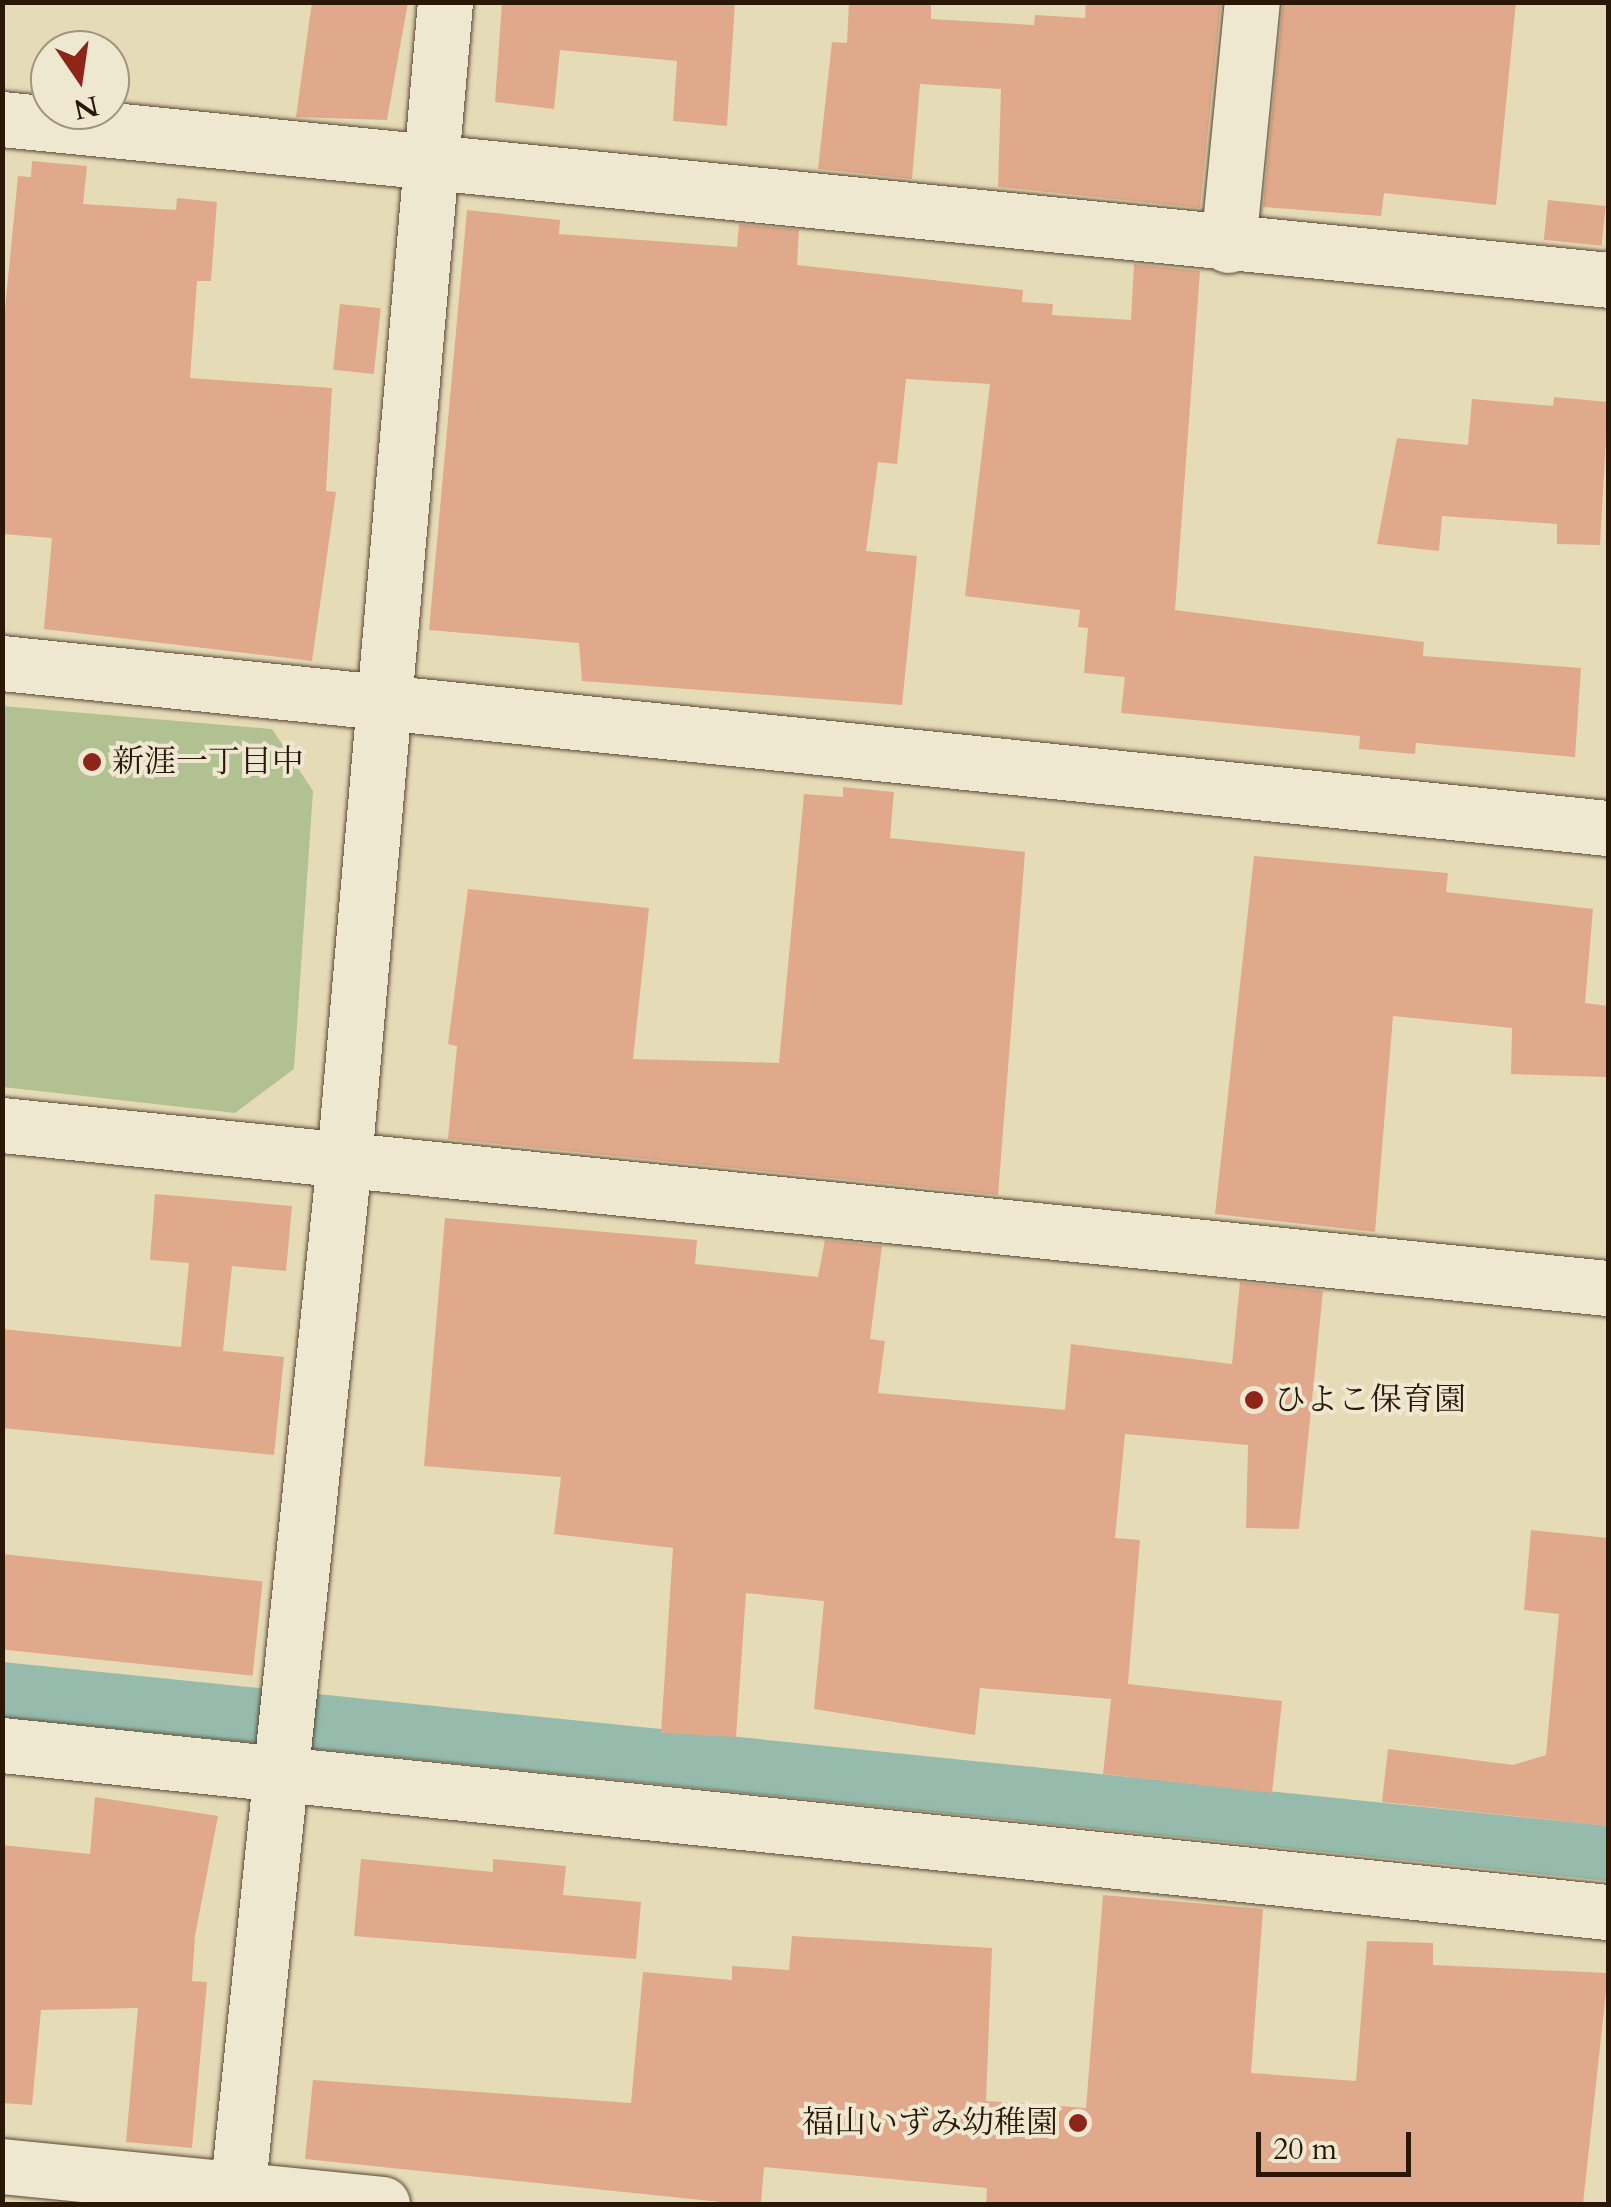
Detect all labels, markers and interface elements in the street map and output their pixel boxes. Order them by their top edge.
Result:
north arrow [30,30,130,130]
text: N [70,86,102,129]
place label: 新涯一丁目中 [112,743,304,781]
marker: 新涯一丁目中 [81,751,103,773]
place label: ひよこ保育園 [1274,1381,1466,1419]
marker: ひよこ保育園 [1243,1389,1265,1411]
place label: 福山いずみ幼稚園 [802,2104,1058,2142]
marker: 福山いずみ幼稚園 [1067,2112,1089,2134]
scale bar [1261,2112,1416,2174]
text: 20 m [1273,2129,1337,2170]

